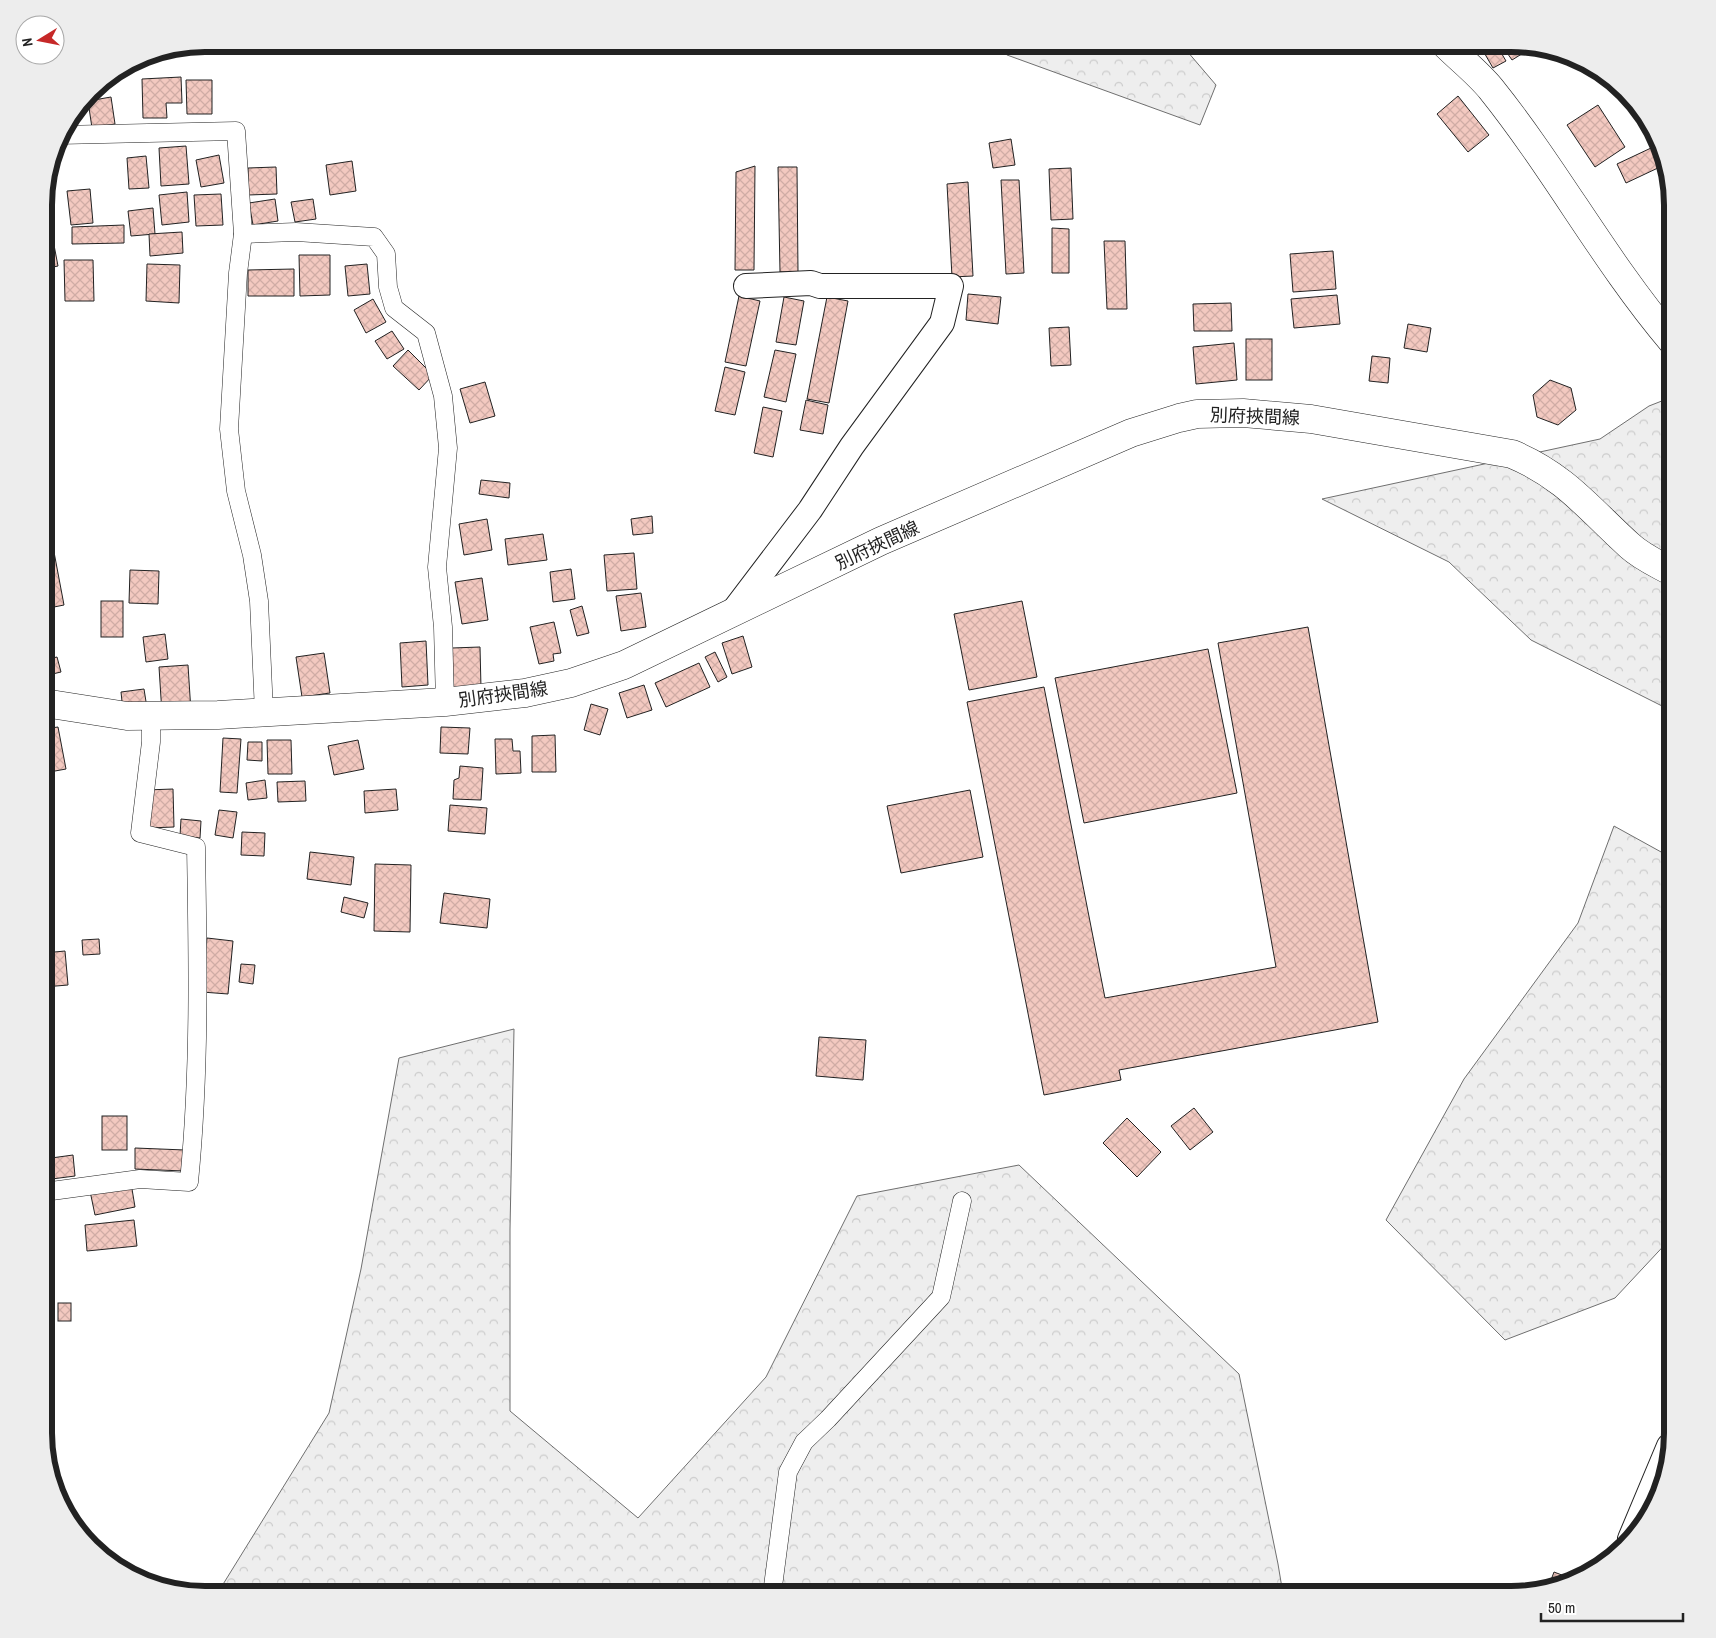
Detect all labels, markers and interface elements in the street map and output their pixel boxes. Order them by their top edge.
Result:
north arrow [15,15,65,65]
text: N [18,37,37,48]
street label: 別府挾間線 [1210,402,1300,430]
street label: 別府挾間線 [831,515,923,575]
street label: 別府挾間線 [457,675,549,713]
scale bar [1541,1590,1684,1622]
text: 50 m [1548,1597,1575,1618]

